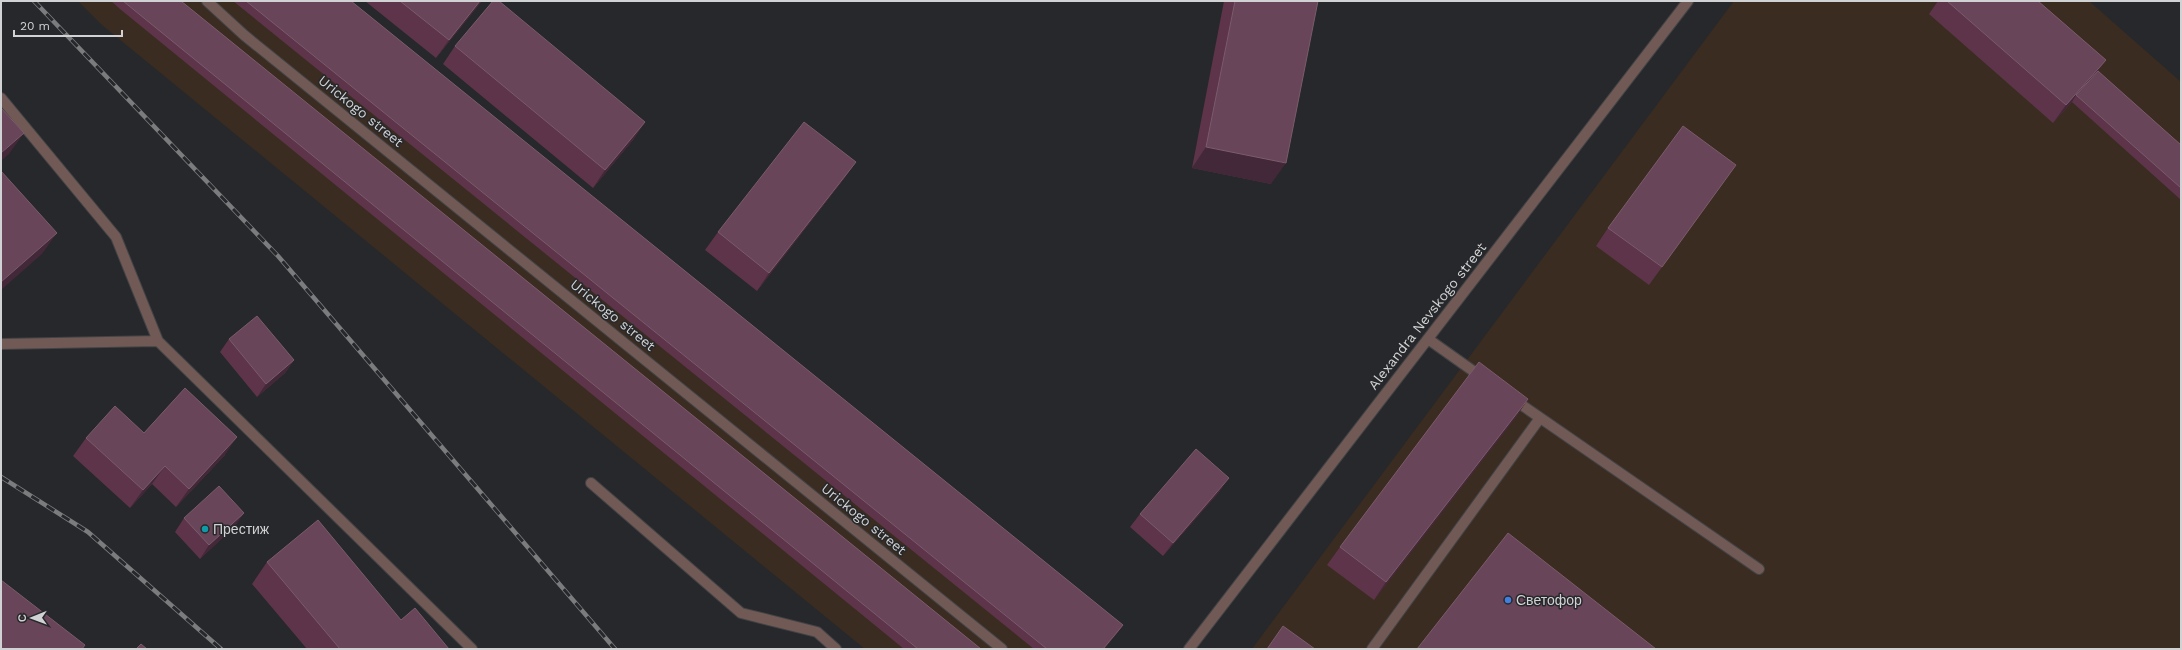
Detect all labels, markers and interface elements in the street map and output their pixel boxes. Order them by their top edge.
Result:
scale bar [14,12,122,38]
text: 20 m [20,19,50,33]
street label: Urickogo street [315,72,407,150]
street label: Alexandra Nevskogo street [1365,239,1489,393]
street label: Urickogo street [567,276,659,354]
street label: Urickogo street [818,480,910,558]
place label: Престиж [213,521,270,537]
marker: Престиж [200,524,210,534]
place label: Светофор [1516,592,1582,608]
marker: Светофор [1503,595,1513,605]
north arrow [12,598,52,638]
text: С [16,614,29,622]

